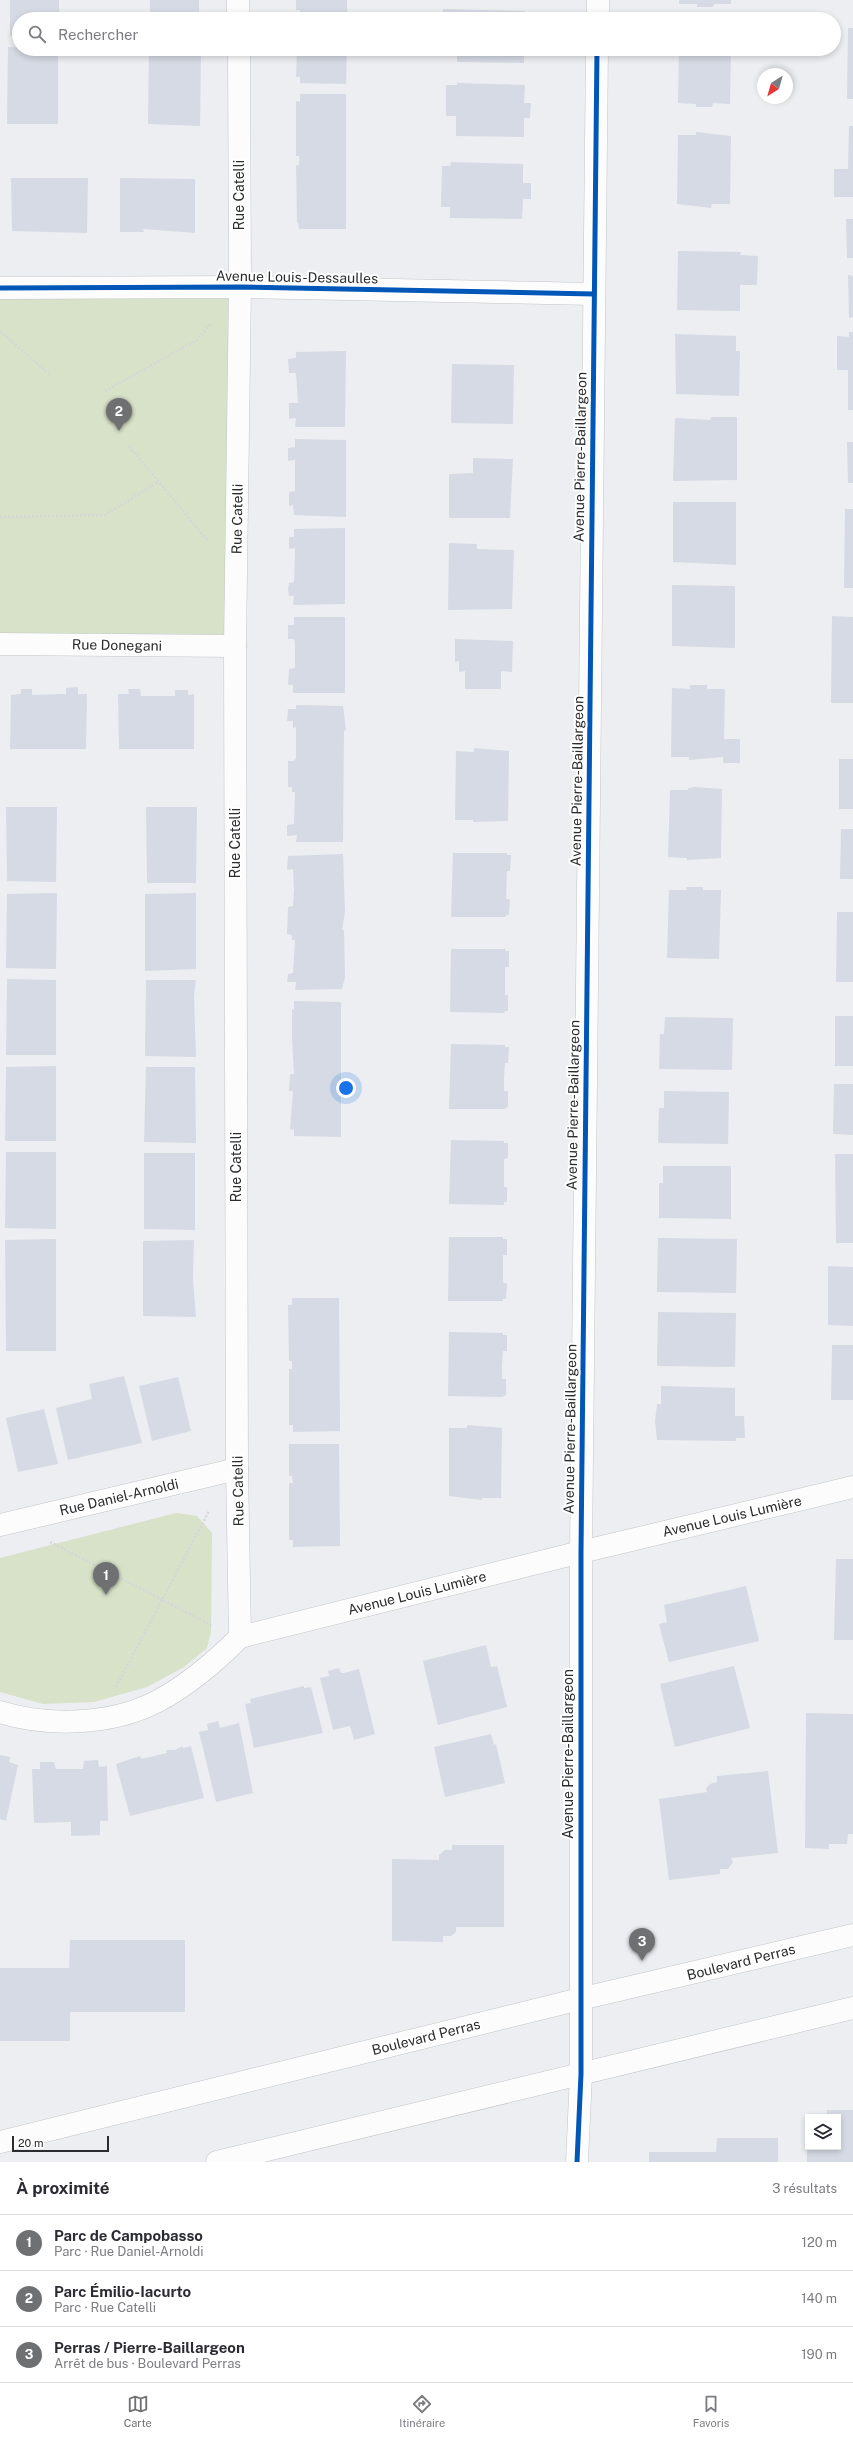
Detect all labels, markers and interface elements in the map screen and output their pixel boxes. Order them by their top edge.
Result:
search box [12,12,841,56]
icon: search [26,23,48,45]
text: Rechercher [58,26,138,43]
north arrow [757,68,793,104]
street label: Rue Catelli [231,160,247,230]
street label: Avenue Louis-Dessaulles [216,268,378,286]
street label: Avenue Pierre-Baillargeon [571,372,589,542]
pin: 2 [106,398,132,431]
street label: Rue Catelli [228,484,246,554]
street label: Rue Donegani [72,636,162,654]
street label: Avenue Pierre-Baillargeon [568,696,586,866]
street label: Rue Catelli [227,808,243,878]
street label: Avenue Pierre-Baillargeon [564,1020,582,1190]
your location [336,1078,356,1098]
street label: Rue Catelli [228,1132,244,1202]
street label: Avenue Pierre-Baillargeon [561,1344,579,1514]
street label: Rue Catelli [229,1456,247,1526]
street label: Rue Daniel-Arnoldi [58,1476,180,1518]
street label: Avenue Louis Lumière [661,1492,803,1540]
pin: 1 [93,1562,119,1595]
street label: Avenue Louis Lumière [346,1568,488,1618]
street label: Avenue Pierre-Baillargeon [560,1669,576,1839]
pin: 3 [629,1928,655,1961]
street label: Boulevard Perras [685,1941,797,1983]
street label: Boulevard Perras [370,2016,482,2058]
map controls [805,2114,841,2150]
button: layers [805,2114,841,2150]
scale bar [12,2134,109,2153]
text: 20 m [18,2137,43,2149]
text: À proximité [16,2178,110,2198]
text: 3 résultats [772,2181,837,2196]
text: Parc de Campobasso [54,2227,203,2244]
text: 1 [26,2235,32,2250]
text: 120 m [802,2235,837,2250]
text: Parc · Rue Daniel-Arnoldi [54,2244,204,2259]
text: Parc Émilio-Iacurto [54,2283,191,2300]
text: 2 [25,2291,33,2306]
text: 140 m [801,2291,837,2306]
text: Parc · Rue Catelli [54,2300,156,2315]
text: Perras / Pierre-Baillargeon [54,2339,245,2356]
text: 3 [25,2347,33,2362]
text: 190 m [801,2347,837,2362]
text: Arrêt de bus · Boulevard Perras [54,2356,241,2371]
tab: Carte [124,2393,152,2429]
tab: Itinéraire [399,2393,445,2429]
tab: Favoris [693,2393,729,2429]

